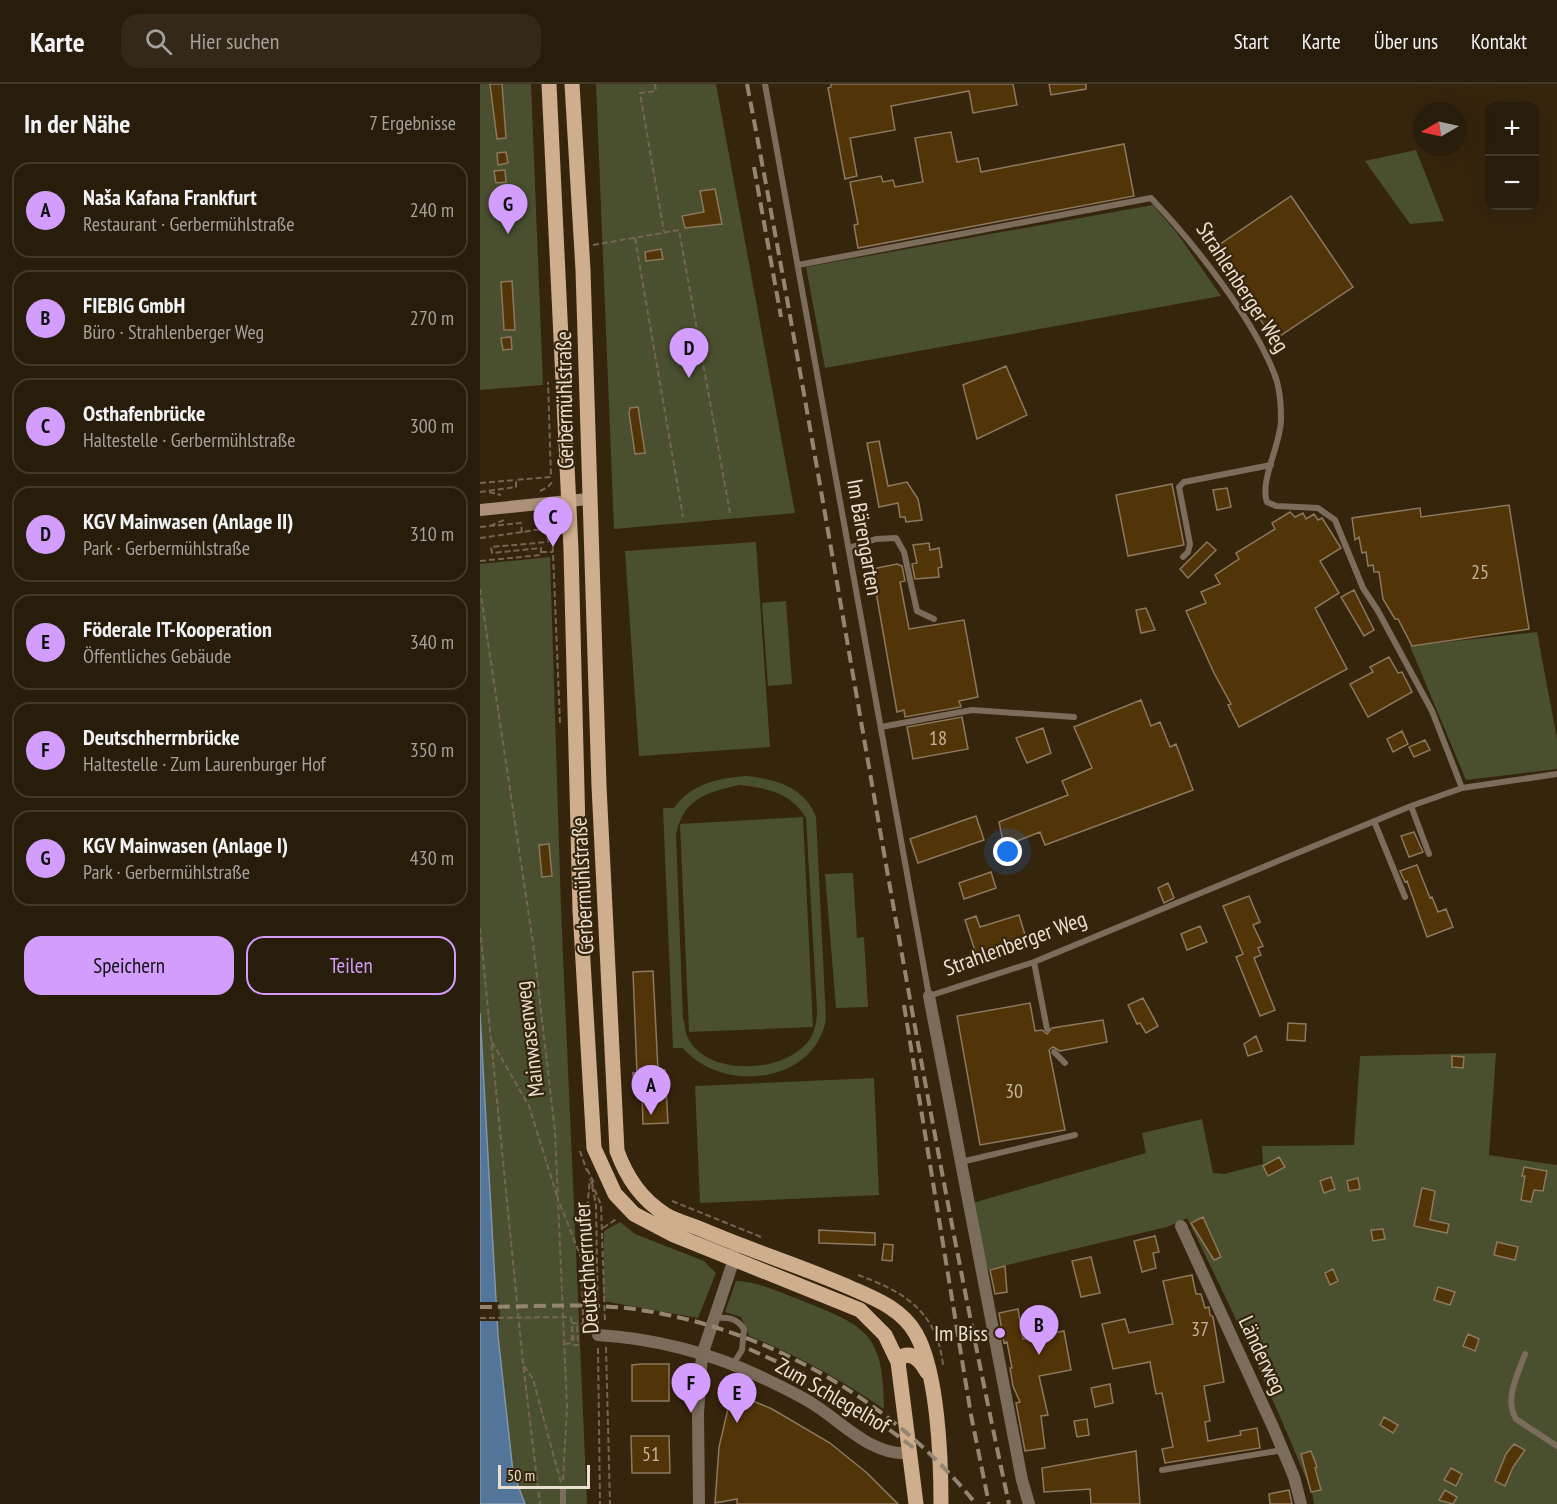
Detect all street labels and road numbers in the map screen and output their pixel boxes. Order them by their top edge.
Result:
street label: Strahlenberger Weg [1190,217,1296,357]
street label: Gerbermühlstraße [549,331,579,469]
street label: Im Bärengarten [841,477,889,597]
street label: Gerbermühlstraße [564,817,600,955]
street label: Strahlenberger Weg [940,904,1090,982]
street label: Mainwasenweg [508,980,550,1098]
street label: Deutschherrnufer [567,1201,605,1335]
street label: Länderweg [1233,1311,1293,1399]
street label: Zum Schlegelhof [771,1351,896,1440]

